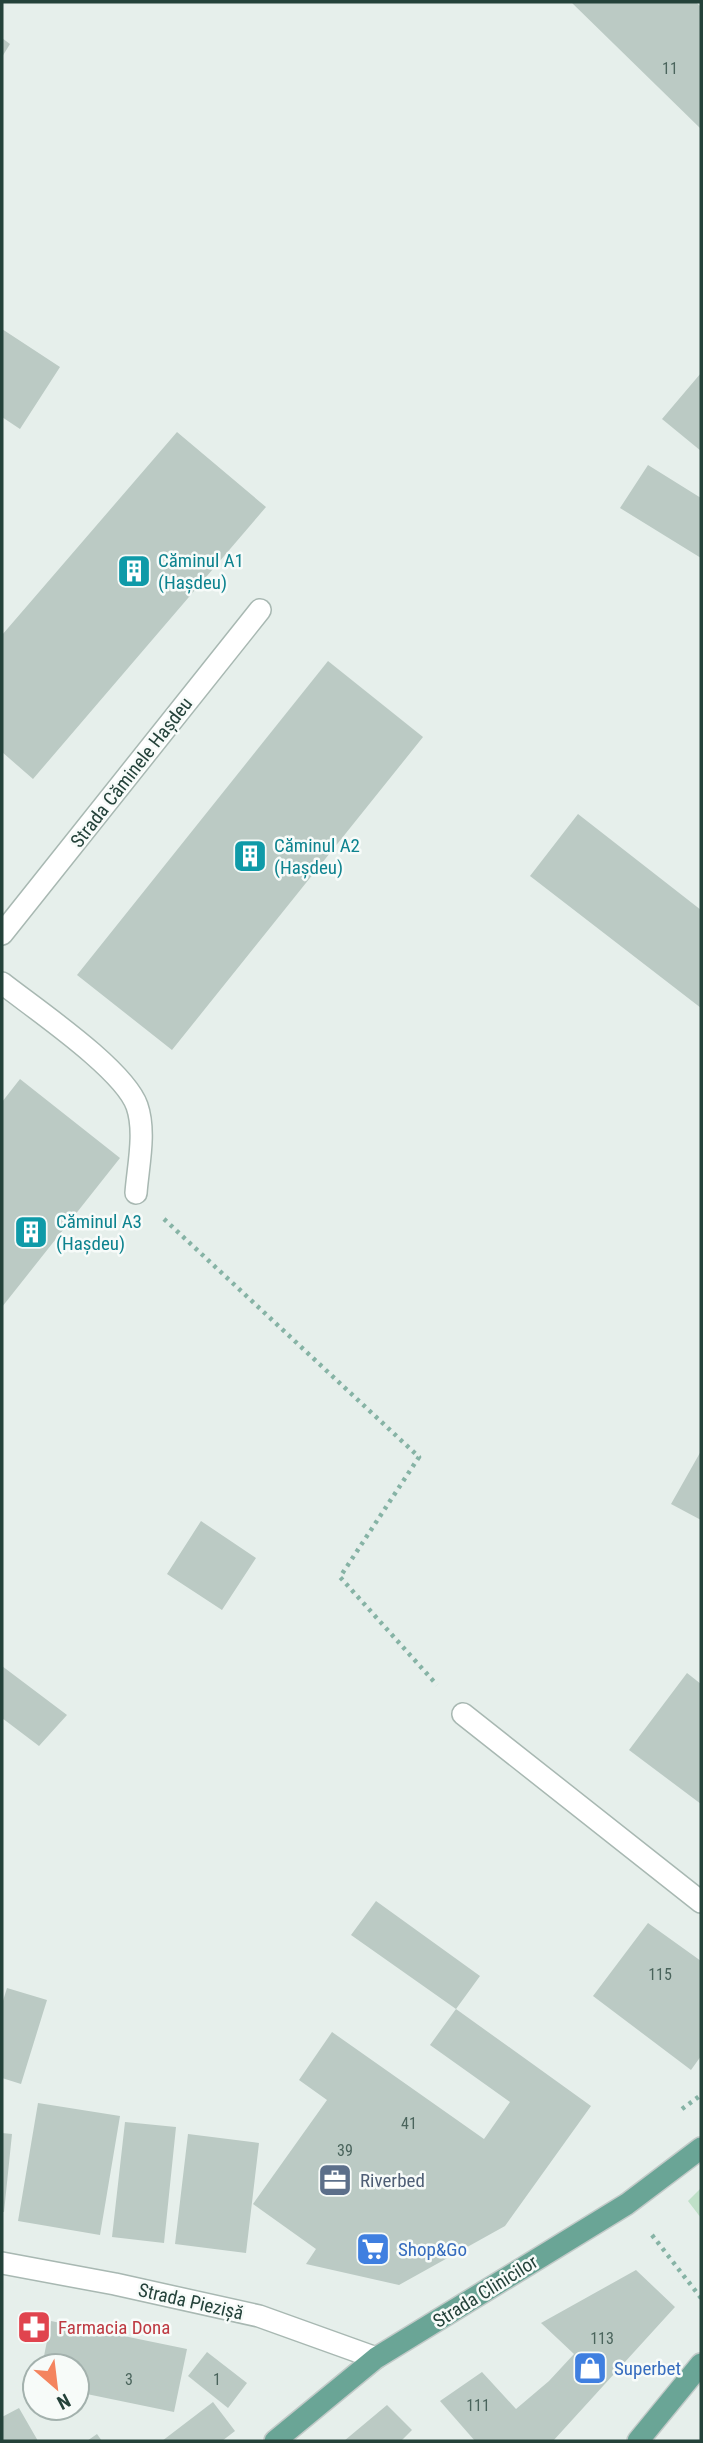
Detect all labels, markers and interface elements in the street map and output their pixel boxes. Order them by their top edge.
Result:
house number: 11 [662,59,678,78]
place label: Căminul A1 (Hașdeu) [158,549,244,594]
building icon: Căminul A1 (Hașdeu) [115,552,153,590]
street label: Strada Căminele Hașdeu [66,693,197,852]
place label: Căminul A2 (Hașdeu) [274,834,360,879]
building icon: Căminul A2 (Hașdeu) [231,837,269,875]
place label: Căminul A3 (Hașdeu) [56,1210,142,1255]
building icon: Căminul A3 (Hașdeu) [12,1213,50,1251]
house number: 115 [648,1965,672,1984]
house number: 41 [401,2114,417,2133]
house number: 39 [337,2141,353,2160]
office icon: Riverbed [316,2161,354,2199]
place label: Riverbed [360,2169,425,2192]
supermarket icon: Shop&Go [354,2230,392,2268]
place label: Shop&Go [398,2238,467,2261]
street label: Strada Clinicilor [429,2250,542,2333]
street label: Strada Piezișă [136,2278,246,2325]
pharmacy icon: Farmacia Dona [15,2308,53,2346]
place label: Farmacia Dona [58,2316,170,2339]
house number: 113 [590,2329,614,2348]
shop icon: Superbet [571,2349,609,2387]
north arrow [21,2352,91,2422]
place label: Superbet [614,2357,681,2380]
house number: 3 [125,2370,133,2389]
house number: 1 [213,2370,221,2389]
text: N [53,2389,74,2414]
house number: 111 [466,2396,490,2415]

